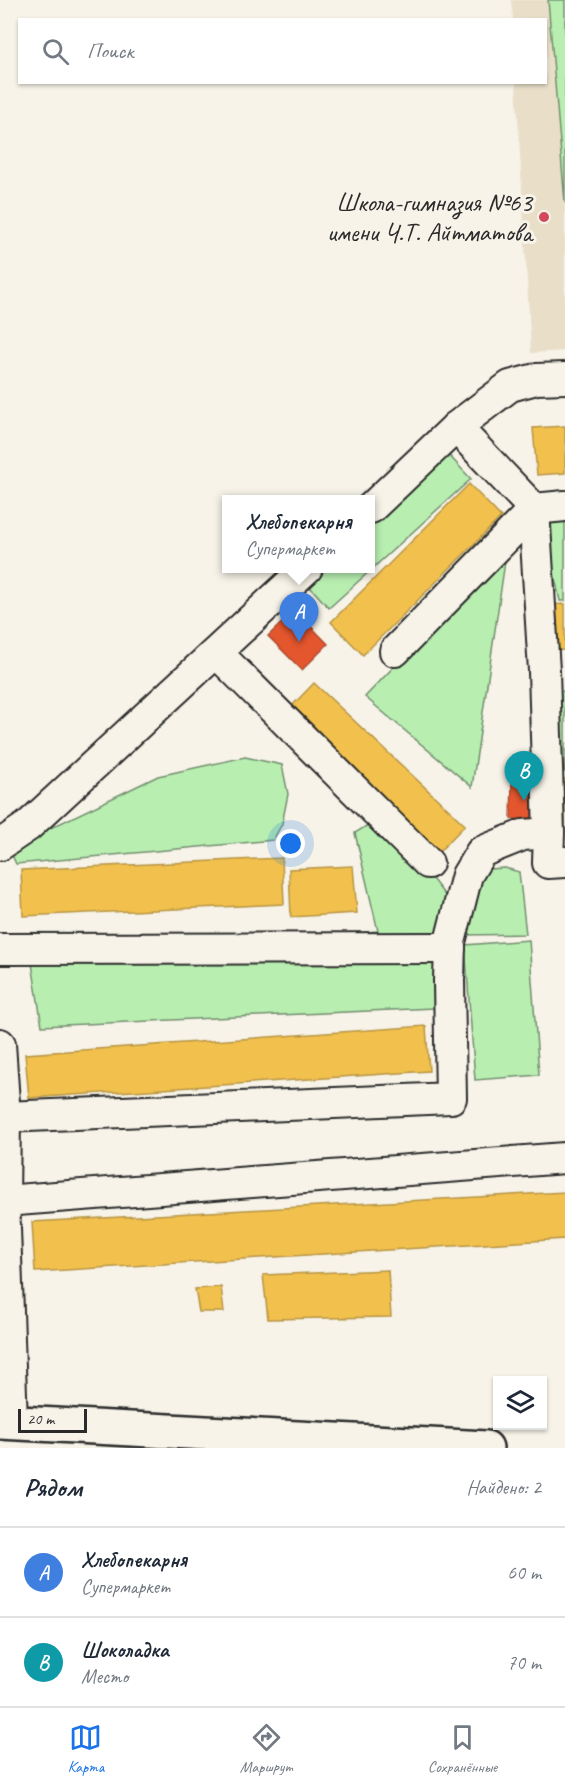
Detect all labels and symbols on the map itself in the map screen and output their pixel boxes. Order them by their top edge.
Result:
place label: Школа-гимназия №63 имени Ч.Т. Айтматова [327,186,534,249]
marker: Школа-гимназия №63 имени Ч.Т. Айтматова [537,210,551,224]
pin: A [280,592,318,642]
pin: B [504,752,544,801]
your location [276,829,305,858]
scale bar [18,1406,87,1434]

